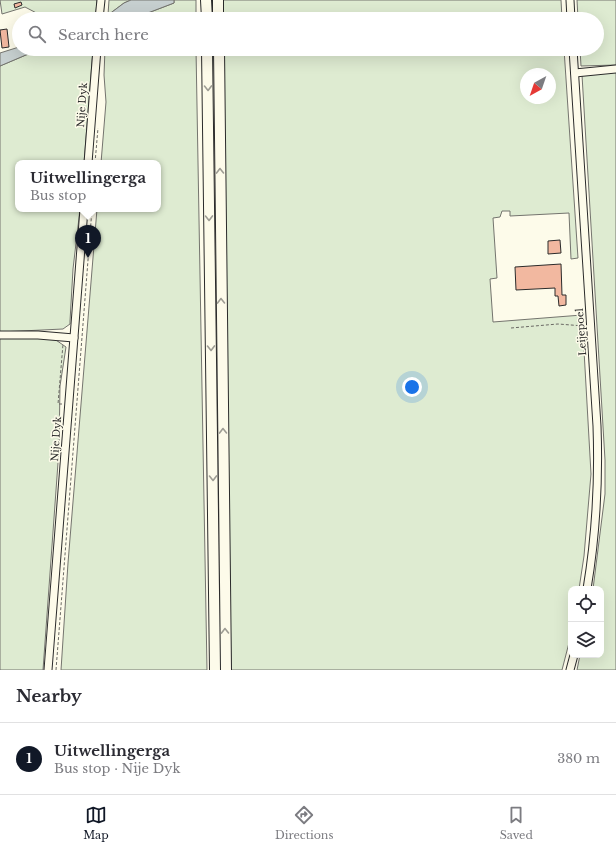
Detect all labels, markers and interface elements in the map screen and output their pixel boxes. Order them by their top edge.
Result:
search box [12,12,604,56]
icon: search [26,23,48,45]
text: Search here [58,25,149,44]
north arrow [520,68,556,104]
street label: Nije Dyk [74,81,90,128]
one-way arrow [203,85,212,91]
popup [15,160,161,212]
text: Uitwellingerga [30,168,146,187]
one-way arrow [216,168,224,174]
text: Bus stop [30,187,86,204]
one-way arrow [205,215,213,221]
pin: 1 [75,225,101,258]
one-way arrow [217,298,226,304]
street label: Leijepoel [573,308,589,356]
one-way arrow [207,345,215,351]
your location [402,377,422,397]
street label: Nije Dyk [48,415,64,462]
one-way arrow [219,428,227,434]
one-way arrow [209,475,217,481]
map controls [568,586,604,658]
button: locate [568,586,604,622]
button: layers [568,622,604,658]
one-way arrow [221,628,230,634]
text: Nearby [16,686,82,707]
text: Uitwellingerga [54,741,170,760]
text: 1 [26,750,32,767]
text: 380 m [557,750,600,767]
text: Bus stop · Nije Dyk [54,760,180,777]
tab: Map [83,804,109,842]
tab: Directions [275,804,333,842]
tab: Saved [500,804,533,842]

